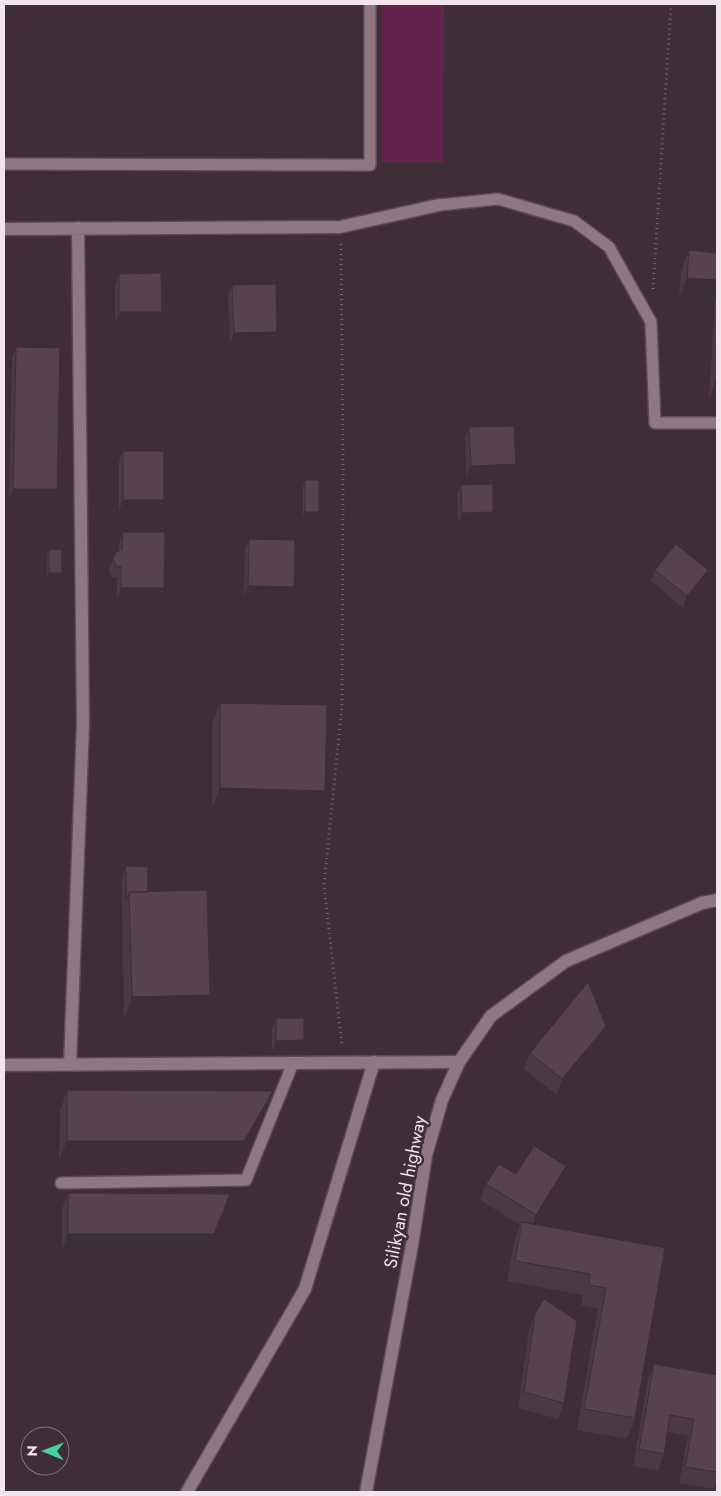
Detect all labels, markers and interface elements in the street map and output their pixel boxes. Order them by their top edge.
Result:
street label: Silikyan old highway [377,1113,433,1271]
north arrow [20,1426,70,1476]
text: N [22,1445,42,1457]

